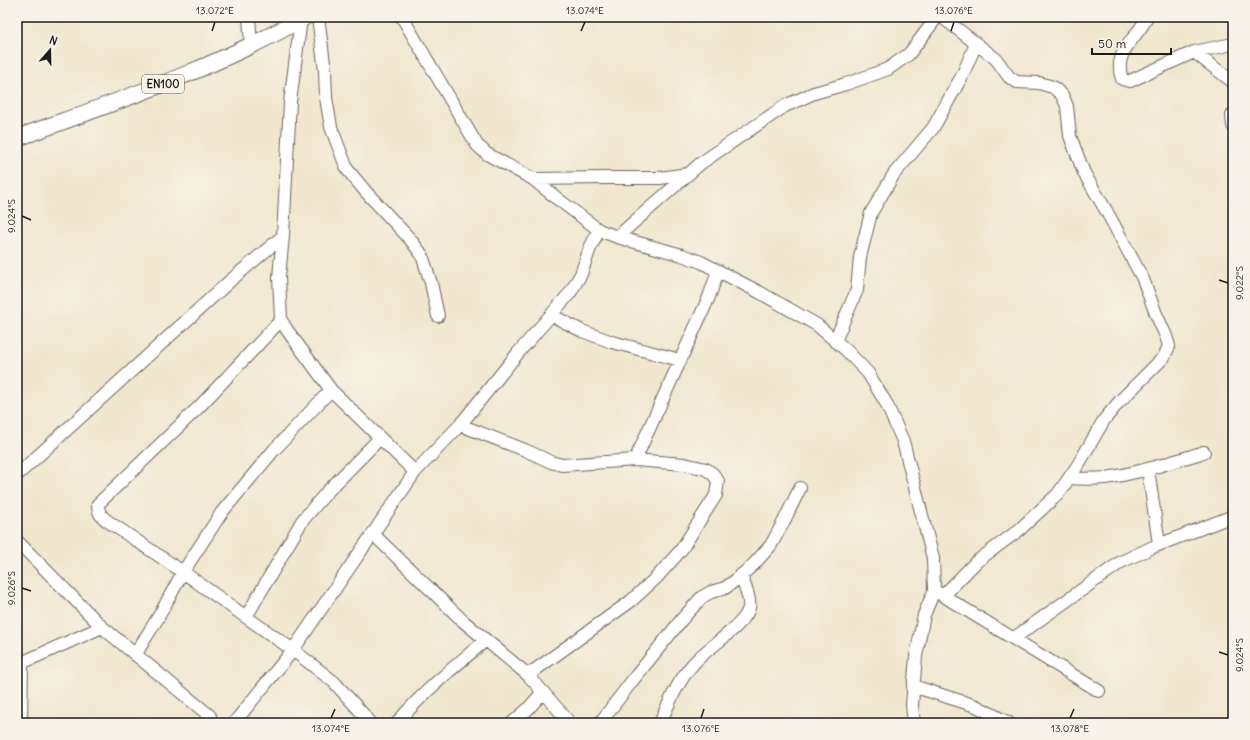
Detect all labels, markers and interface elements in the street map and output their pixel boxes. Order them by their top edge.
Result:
text: 13.072°E [196,4,234,17]
text: 13.074°E [566,4,604,17]
text: 13.076°E [935,4,973,17]
north arrow [30,30,70,70]
scale bar [1092,30,1171,56]
text: N [47,33,59,48]
text: 50 m [1098,36,1127,51]
road number: EN100 [142,75,184,93]
text: 9.024°S [5,198,18,233]
text: 9.022°S [1233,266,1246,300]
text: 9.026°S [5,570,18,605]
text: 9.024°S [1233,637,1246,672]
text: 13.074°E [312,722,350,735]
text: 13.076°E [682,722,720,735]
text: 13.078°E [1051,722,1089,735]

